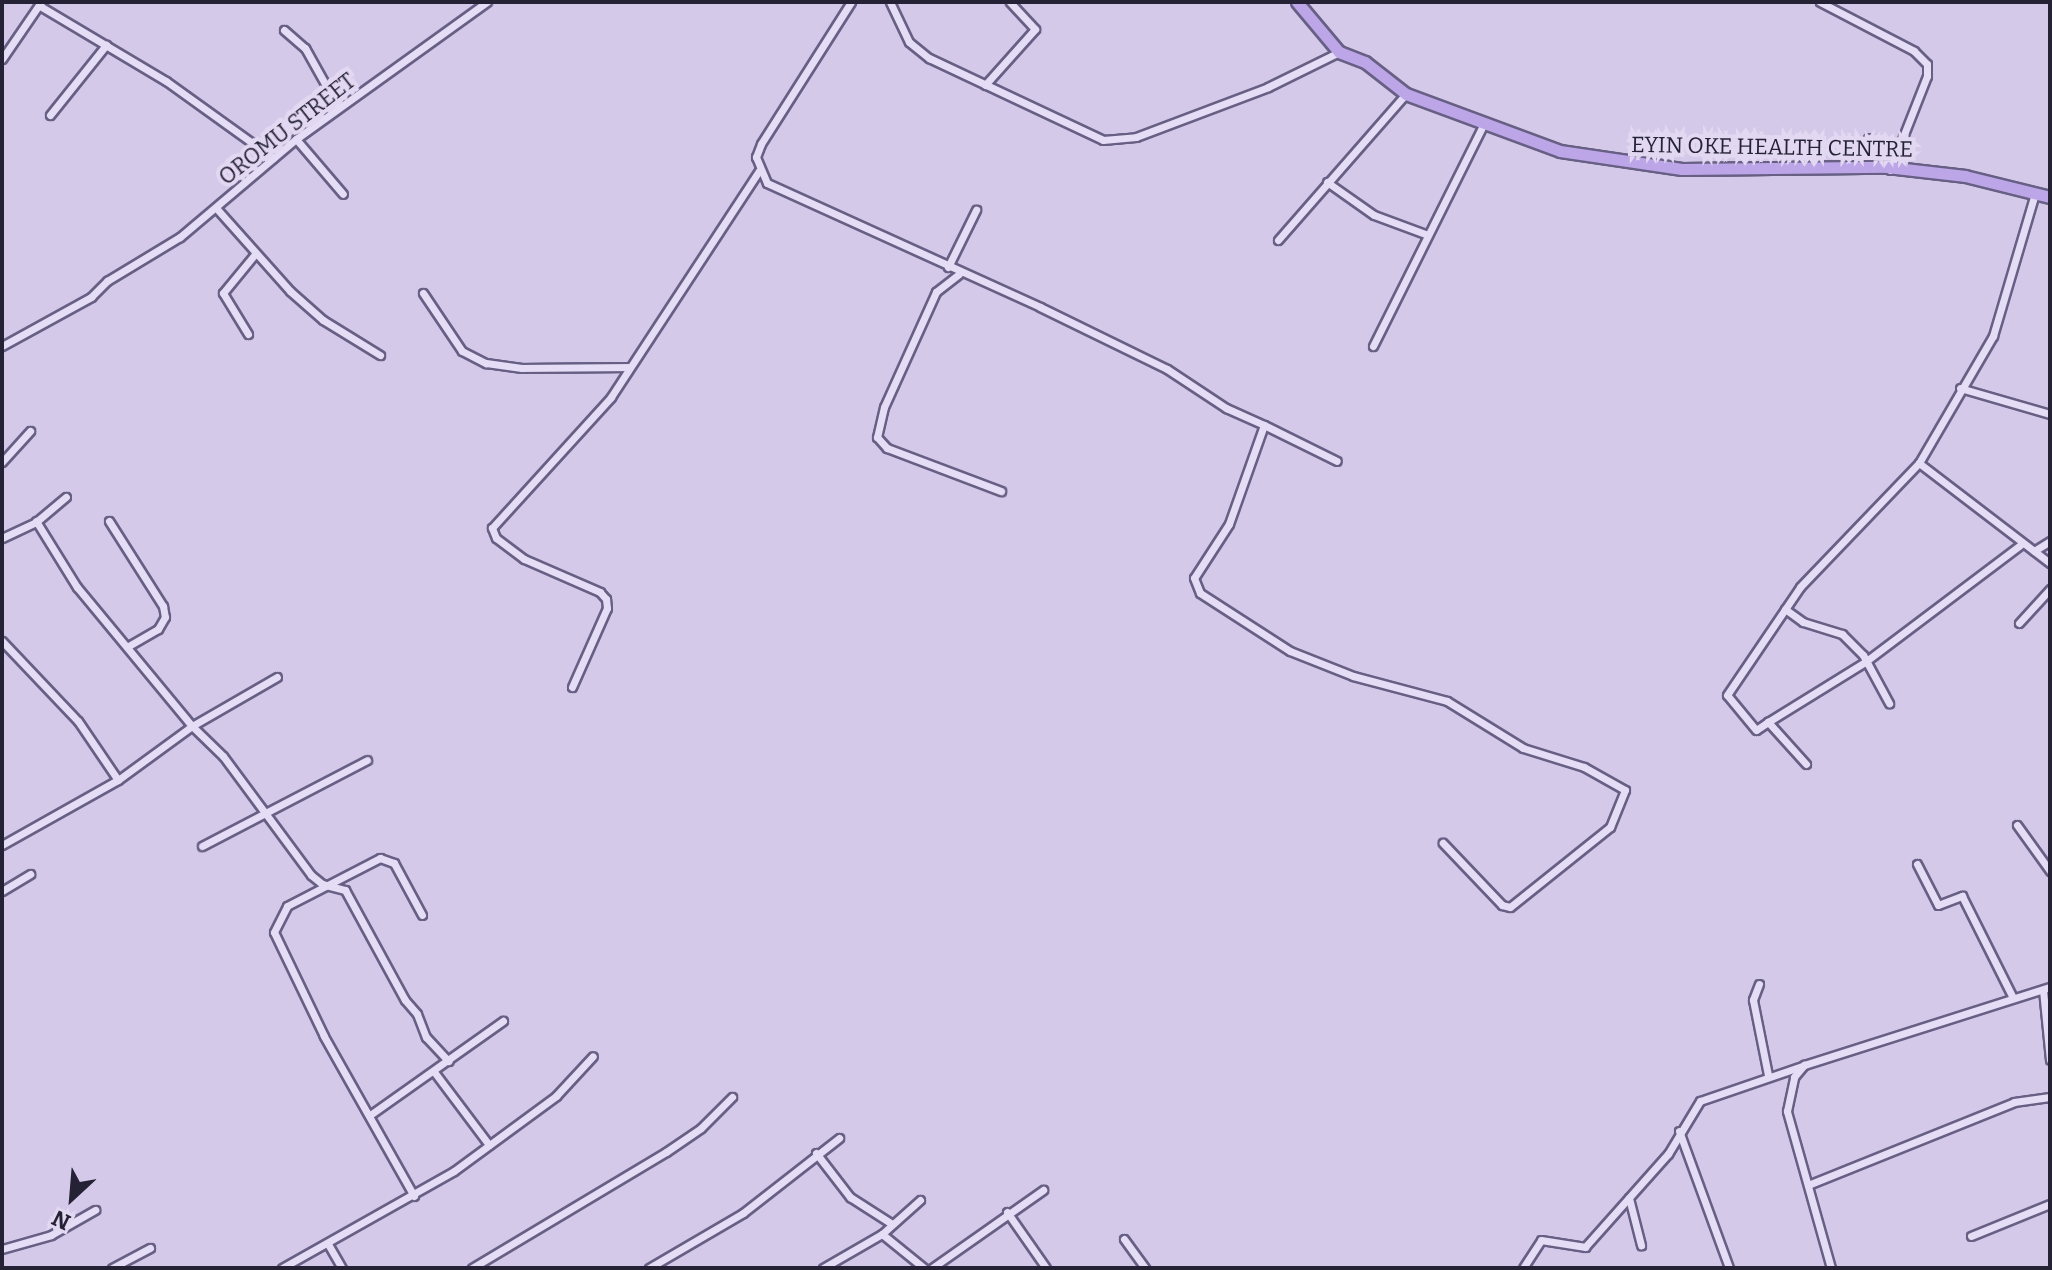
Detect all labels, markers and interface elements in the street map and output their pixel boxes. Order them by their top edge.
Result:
street label: OROMU STREET [214,68,360,190]
street label: EYIN OKE HEALTH CENTRE [1631,131,1913,163]
north arrow [32,1158,112,1238]
text: N [48,1204,75,1236]

